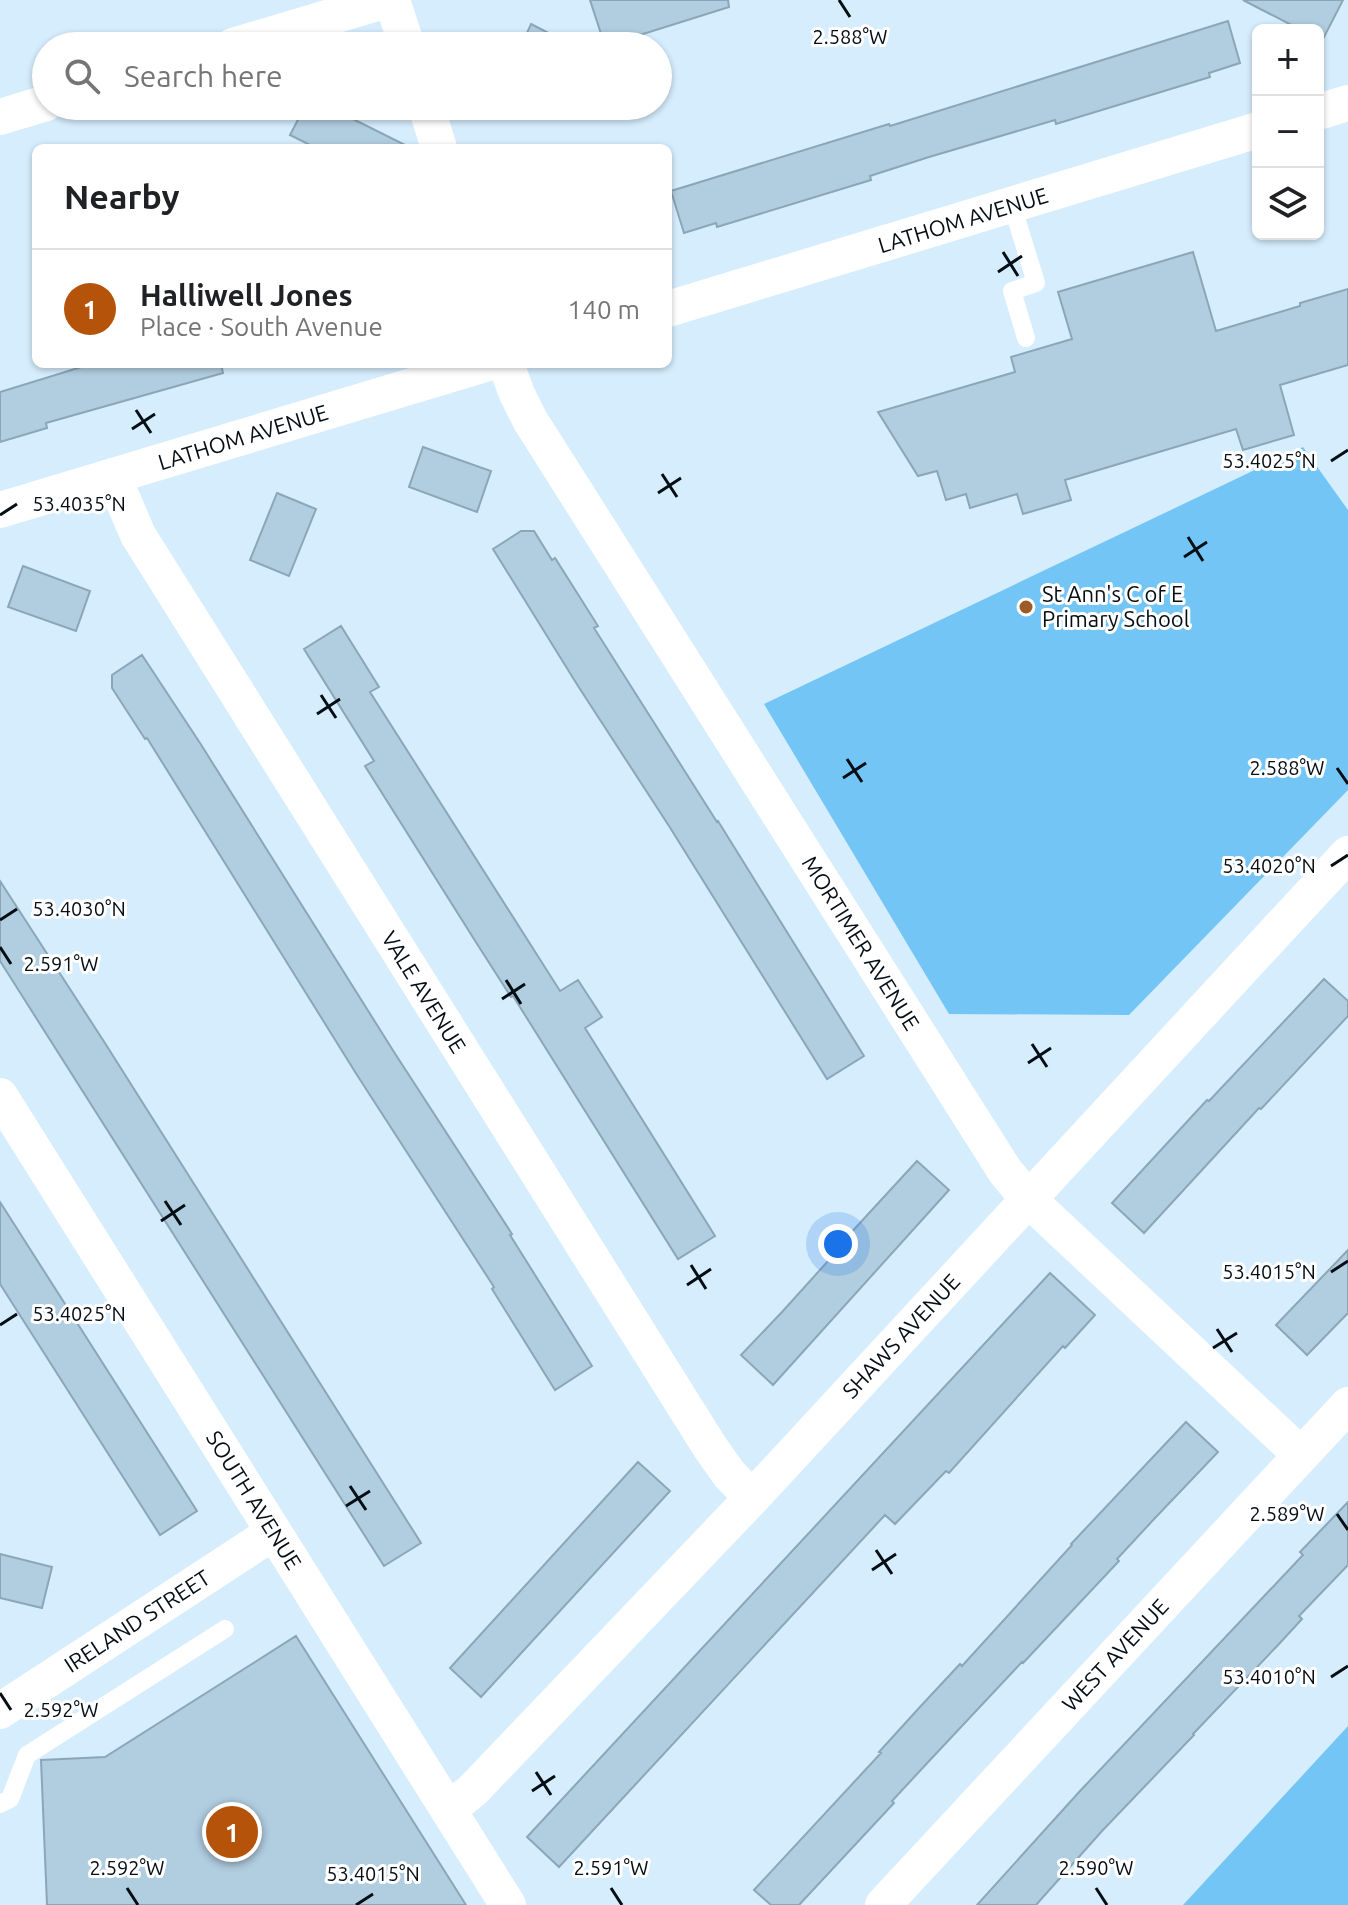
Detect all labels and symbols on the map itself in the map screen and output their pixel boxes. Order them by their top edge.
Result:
text: 2.588°W [813,25,887,48]
street label: LATHOM AVENUE [875,182,1051,257]
street label: LATHOM AVENUE [155,399,331,474]
text: 53.4025°N [1222,449,1316,472]
text: 53.4035°N [32,492,126,515]
place label: St Ann's C of E Primary School [1042,581,1190,631]
marker: St Ann's C of E Primary School [1017,598,1035,616]
text: 2.588°W [1250,756,1324,779]
street label: MORTIMER AVENUE [798,851,925,1034]
text: 53.4020°N [1222,854,1316,877]
text: 53.4030°N [32,897,126,920]
street label: VALE AVENUE [377,926,472,1057]
text: 2.591°W [24,952,98,975]
your location [818,1224,858,1264]
text: 53.4015°N [1222,1260,1316,1283]
street label: SHAWS AVENUE [837,1268,964,1403]
text: 53.4025°N [32,1302,126,1325]
street label: SOUTH AVENUE [202,1426,307,1574]
text: 2.589°W [1250,1502,1324,1525]
street label: IRELAND STREET [59,1564,214,1677]
street label: WEST AVENUE [1056,1593,1173,1716]
text: 53.4010°N [1222,1665,1316,1688]
text: 2.592°W [24,1698,98,1721]
pin: 1 [206,1802,258,1862]
text: 2.592°W [90,1856,164,1879]
text: 2.591°W [574,1856,648,1879]
text: 2.590°W [1059,1856,1133,1879]
text: 53.4015°N [326,1862,420,1885]

